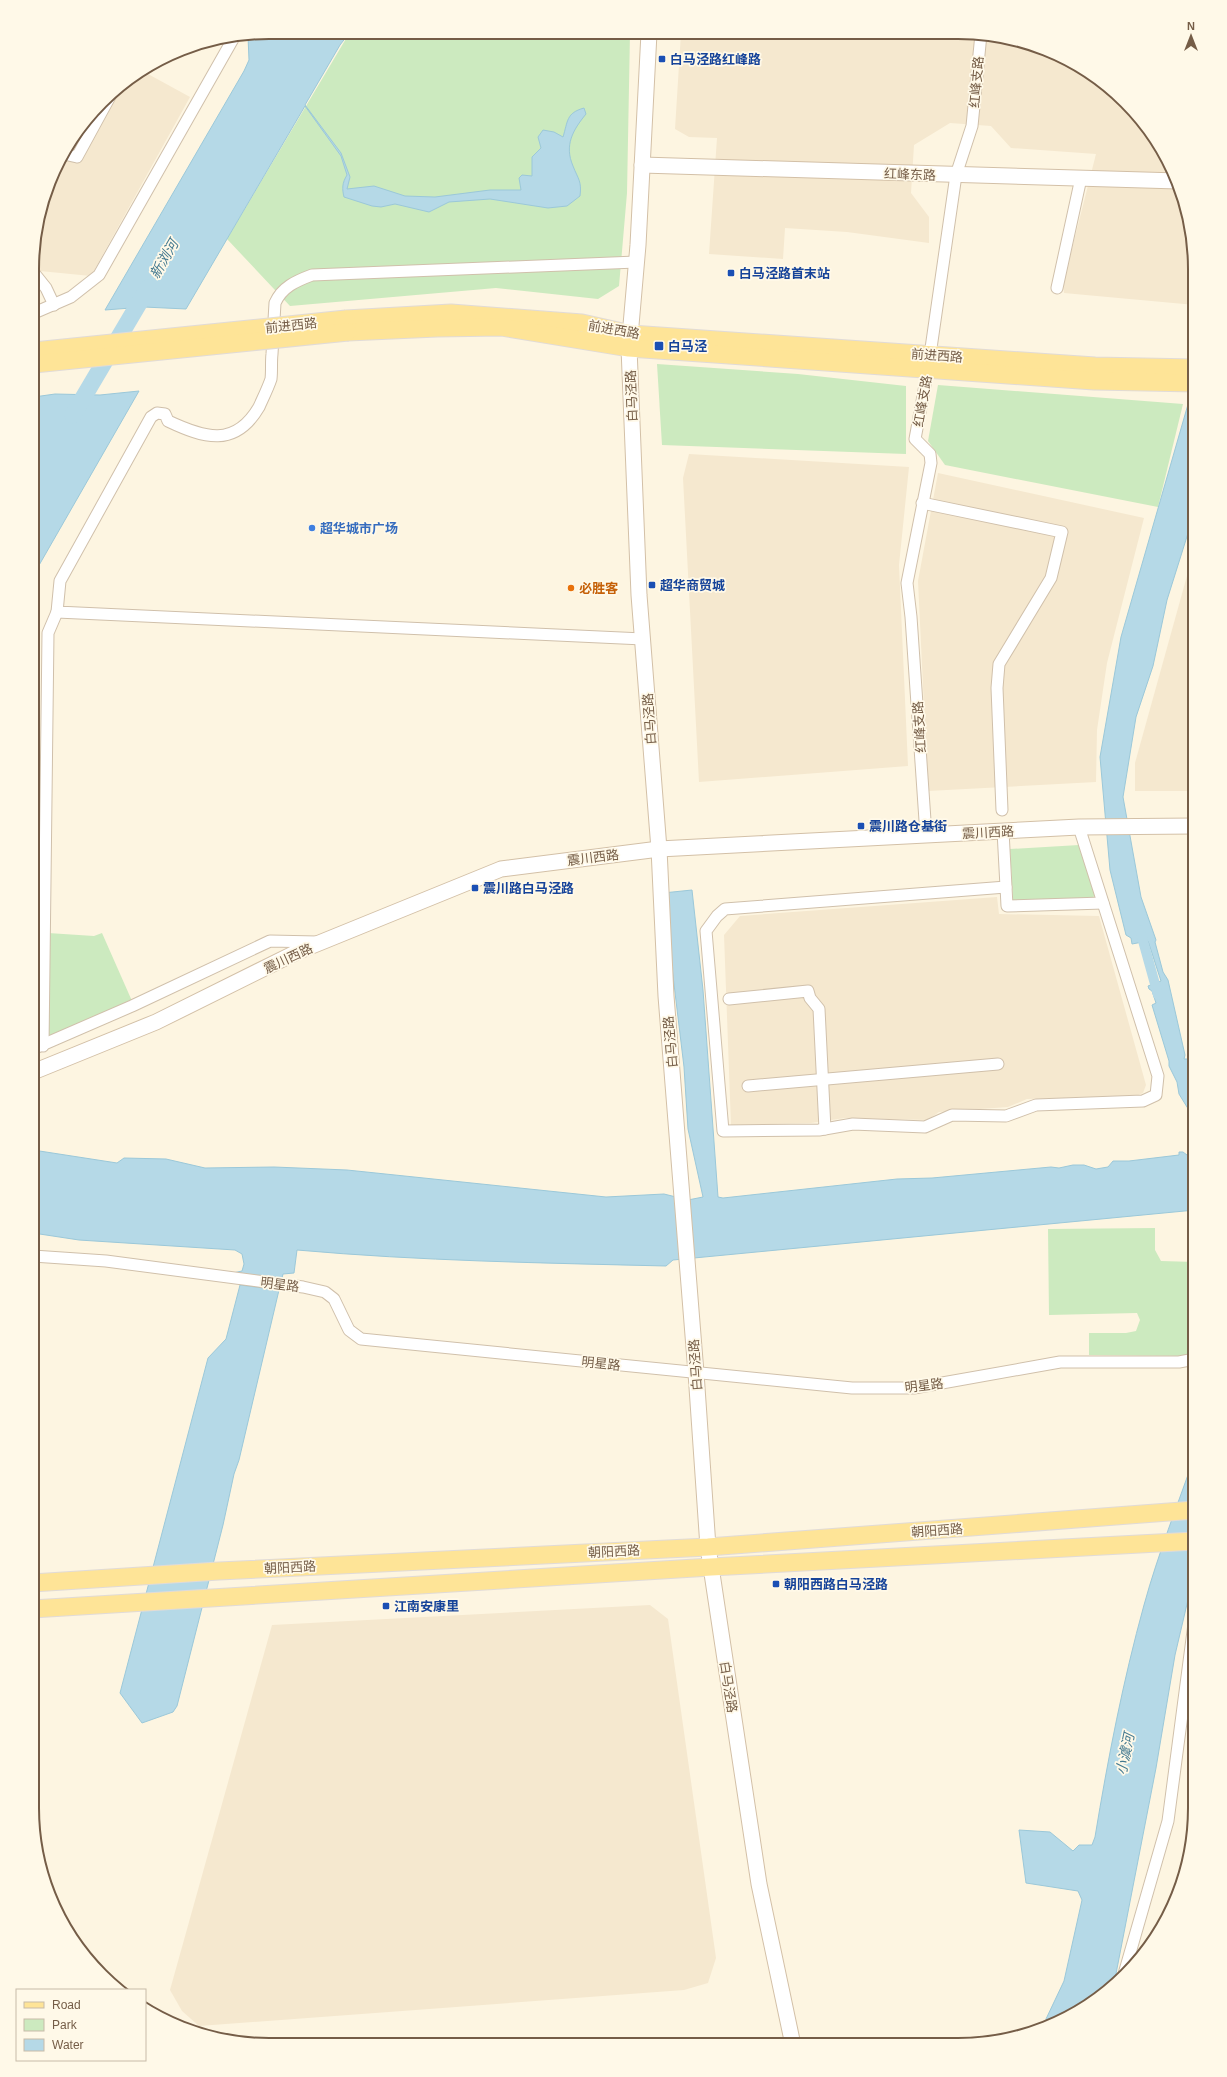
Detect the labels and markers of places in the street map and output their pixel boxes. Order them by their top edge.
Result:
place label: 白马泾路红峰路 [670,52,761,67]
marker: 白马泾路红峰路 [657,54,667,64]
place label: 白马泾路首末站 [739,266,830,281]
marker: 白马泾路首末站 [726,268,736,278]
place label: 白马泾 [668,339,707,354]
marker: 白马泾 [653,340,665,352]
place label: 超华城市广场 [320,521,398,536]
marker: 超华城市广场 [307,523,317,533]
place label: 超华商贸城 [660,578,725,593]
marker: 超华商贸城 [647,580,657,590]
place label: 必胜客 [579,581,618,596]
marker: 必胜客 [566,583,576,593]
place label: 震川路仓基街 [869,819,947,834]
marker: 震川路仓基街 [856,821,866,831]
place label: 震川路白马泾路 [483,881,574,896]
marker: 震川路白马泾路 [470,883,480,893]
place label: 朝阳西路白马泾路 [784,1577,888,1592]
marker: 朝阳西路白马泾路 [771,1579,781,1589]
place label: 江南安康里 [394,1599,459,1614]
marker: 江南安康里 [381,1601,391,1611]

